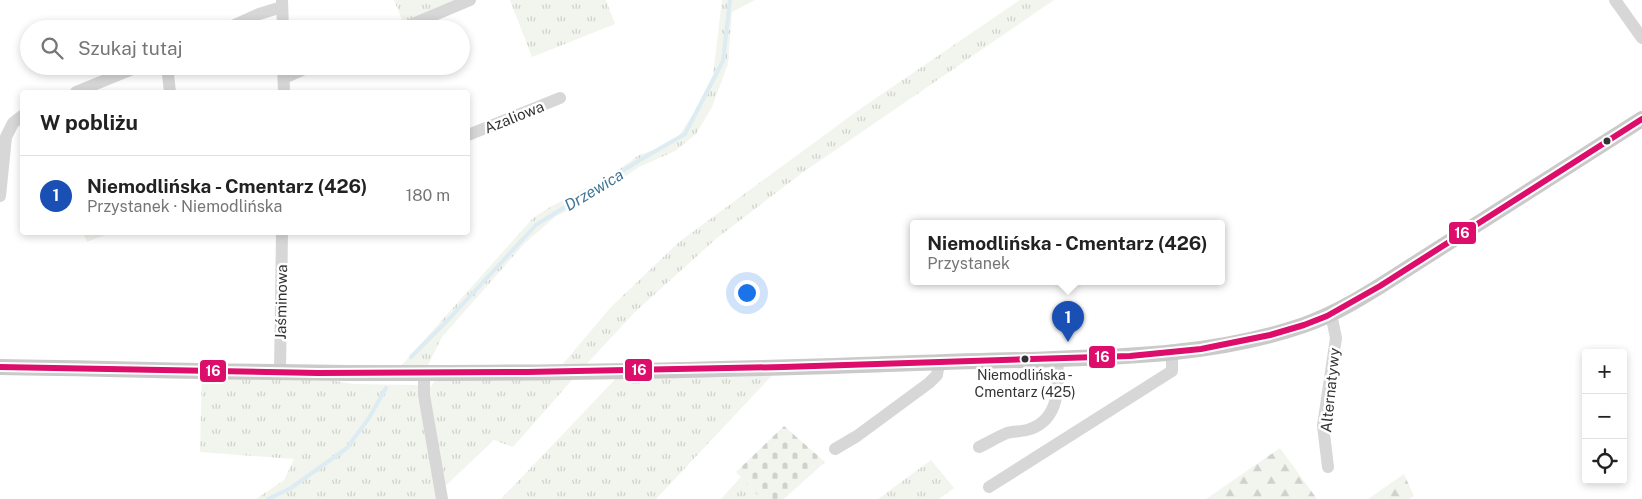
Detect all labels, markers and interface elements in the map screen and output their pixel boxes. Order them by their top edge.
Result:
search box [20,20,470,75]
icon: search [38,34,66,62]
text: Szukaj tutaj [78,37,183,59]
street label: Azaliowa [482,97,546,137]
text: W pobliżu [40,110,138,135]
unlabelled marker [1602,136,1612,146]
water label: Drzewica [561,165,627,215]
text: Niemodlińska - Cmentarz (426) [87,175,368,197]
text: 1 [53,186,59,205]
text: 180 m [406,186,450,205]
text: Przystanek · Niemodlińska [87,197,282,216]
popup [910,220,1225,285]
line badge: 16 [1448,221,1477,245]
text: 16 [1454,225,1470,241]
text: Niemodlińska - Cmentarz (426) [927,232,1208,254]
text: Przystanek [927,254,1010,273]
street label: Jaśminowa [272,264,290,340]
your location [734,280,760,306]
pin: 1 [1052,301,1084,342]
line badge: 16 [1088,345,1116,369]
street label: Alternatywy [1317,347,1343,433]
text: 16 [1094,349,1110,365]
map controls [1582,349,1627,484]
button: + [1582,349,1627,394]
marker: Niemodlińska - Cmentarz (425) [1020,354,1030,364]
line badge: 16 [624,358,653,382]
line badge: 16 [199,359,227,383]
text: 16 [631,362,647,378]
text: 16 [205,363,221,379]
place label: Niemodlińska - Cmentarz (425) [975,367,1075,400]
button: − [1582,394,1627,439]
button: locate [1582,439,1627,484]

